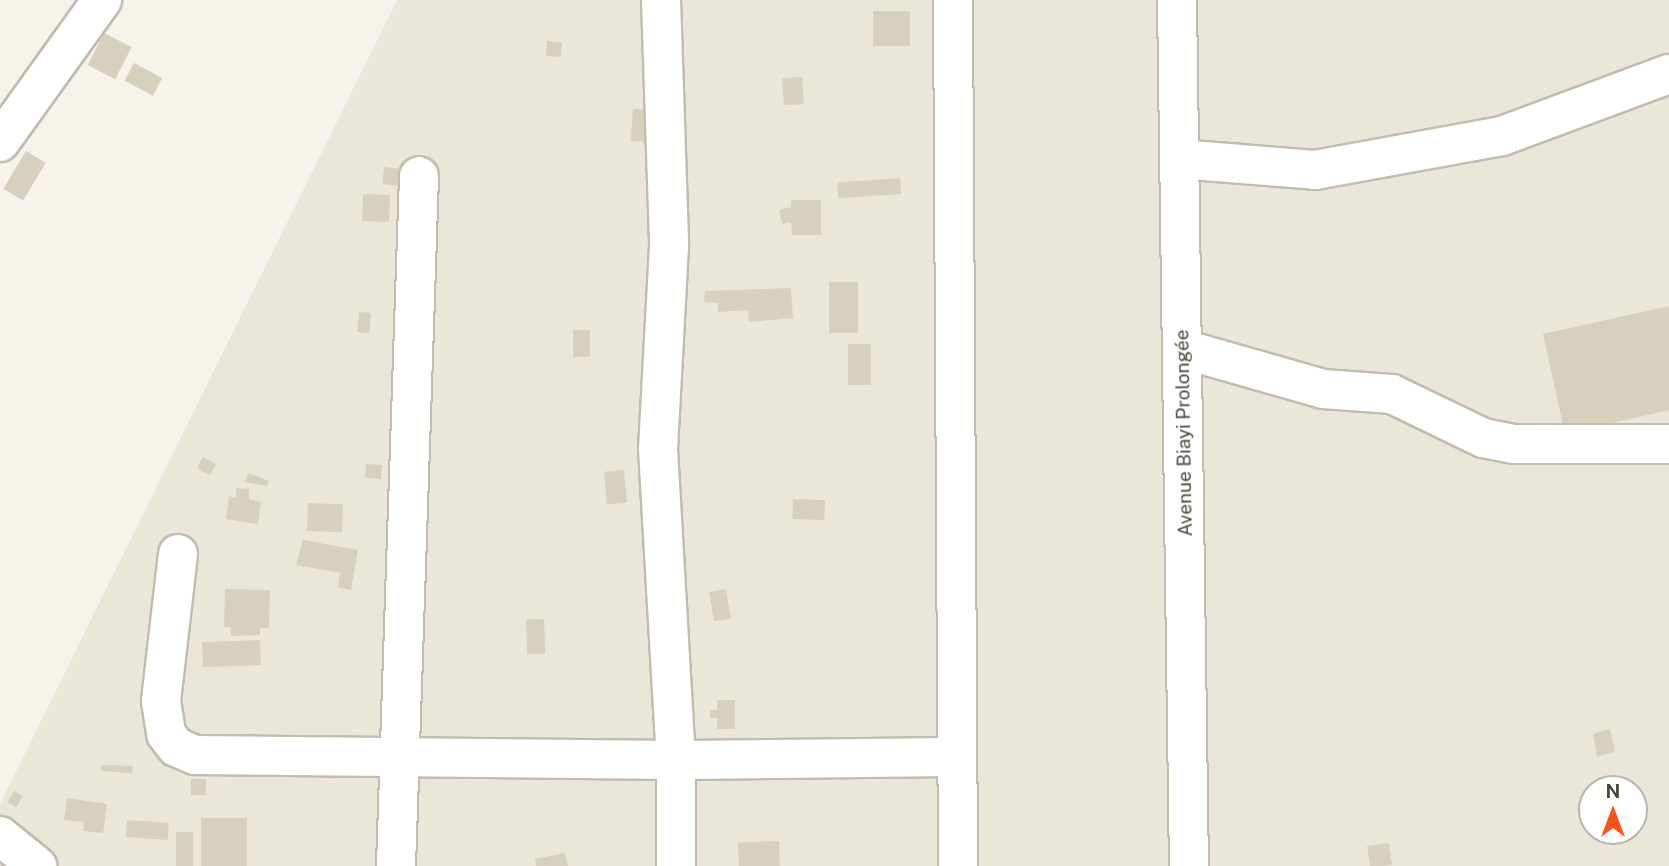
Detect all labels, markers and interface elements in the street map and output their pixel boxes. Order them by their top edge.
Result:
street label: Avenue Biayi Prolongée [1171,329,1197,537]
north arrow [1578,775,1648,845]
text: N [1606,780,1620,802]

